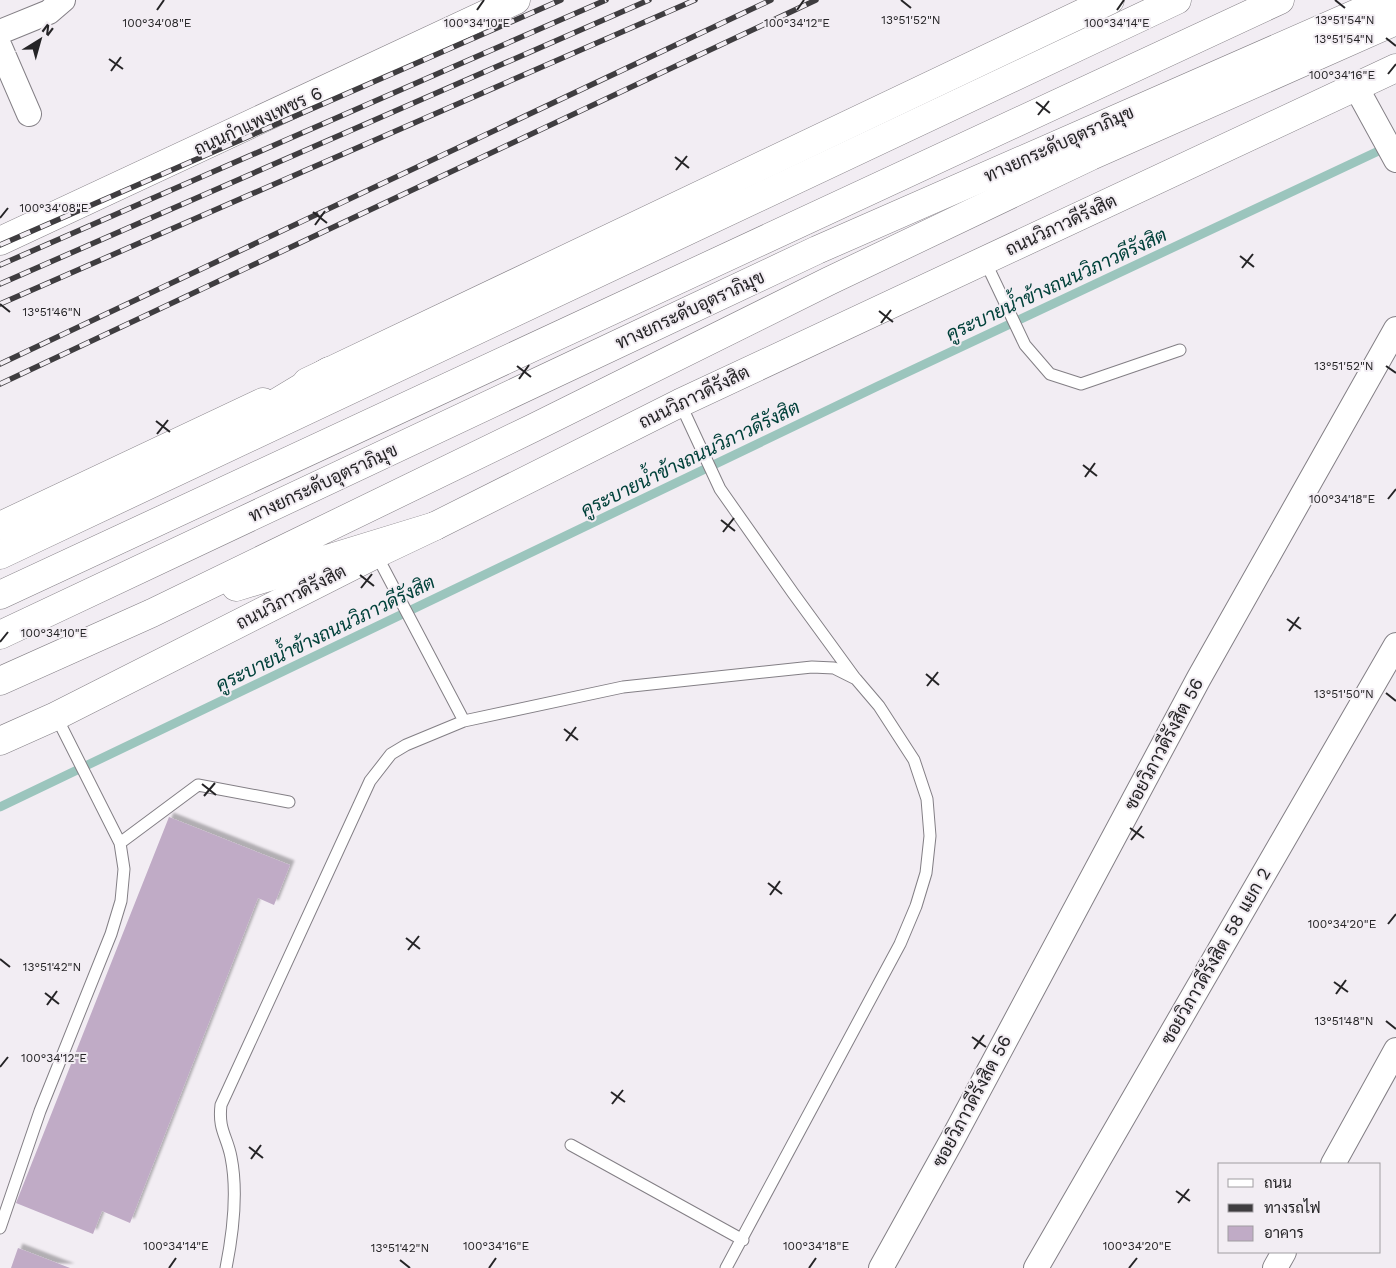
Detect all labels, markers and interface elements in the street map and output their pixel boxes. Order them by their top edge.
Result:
text: 13°51'52"N [881,13,941,27]
text: 13°51'54"N [1315,13,1375,27]
north arrow [15,15,65,65]
text: 100°34'08"E [122,16,192,30]
text: 100°34'10"E [444,16,510,30]
text: 100°34'12"E [764,16,830,30]
text: 100°34'14"E [1084,16,1150,30]
text: N [39,20,57,39]
text: 13°51'54"N [1314,32,1374,46]
text: 100°34'16"E [1309,68,1375,82]
street label: ถนนกำแพงเพชร 6 [190,82,325,159]
street label: ทางยกระดับอุตราภิมุข [981,101,1138,188]
street label: ถนนวิภาวดีรังสิต [1001,188,1120,260]
text: 100°34'08"E [19,201,89,215]
water label: คูระบายน้ำข้างถนนวิภาวดีรังสิต [941,220,1171,348]
street label: ทางยกระดับอุตราภิมุข [612,266,768,355]
text: 13°51'46"N [23,305,81,319]
street label: ถนนวิภาวดีรังสิต [634,359,753,432]
text: 13°51'52"N [1314,359,1374,373]
water label: คูระบายน้ำข้างถนนวิภาวดีรังสิต [575,392,804,523]
street label: ทางยกระดับอุตราภิมุข [245,439,401,528]
text: 100°34'18"E [1309,492,1375,506]
street label: ถนนวิภาวดีรังสิต [231,558,349,633]
water label: คูระบายน้ำข้างถนนวิภาวดีรังสิต [210,567,439,698]
text: 100°34'10"E [21,626,87,640]
street label: ซอยวิภาวดีรังสิต 56 [1118,673,1207,813]
text: 13°51'50"N [1314,687,1374,701]
street label: ซอยวิภาวดีรังสิต 58 แยก 2 [1155,863,1275,1048]
text: 100°34'20"E [1308,917,1377,931]
text: 13°51'42"N [23,960,81,974]
text: 13°51'48"N [1315,1014,1373,1028]
street label: ซอยวิภาวดีรังสิต 56 [926,1030,1015,1170]
text: 100°34'12"E [21,1051,87,1065]
legend [1218,1163,1381,1253]
text: ถนน [1264,1174,1292,1192]
text: ทางรถไฟ [1264,1198,1321,1217]
text: อาคาร [1264,1224,1304,1242]
text: 100°34'14"E [143,1239,209,1253]
text: 100°34'16"E [463,1239,529,1253]
text: 100°34'18"E [783,1239,849,1253]
text: 100°34'20"E [1103,1239,1172,1253]
text: 13°51'42"N [371,1241,429,1255]

